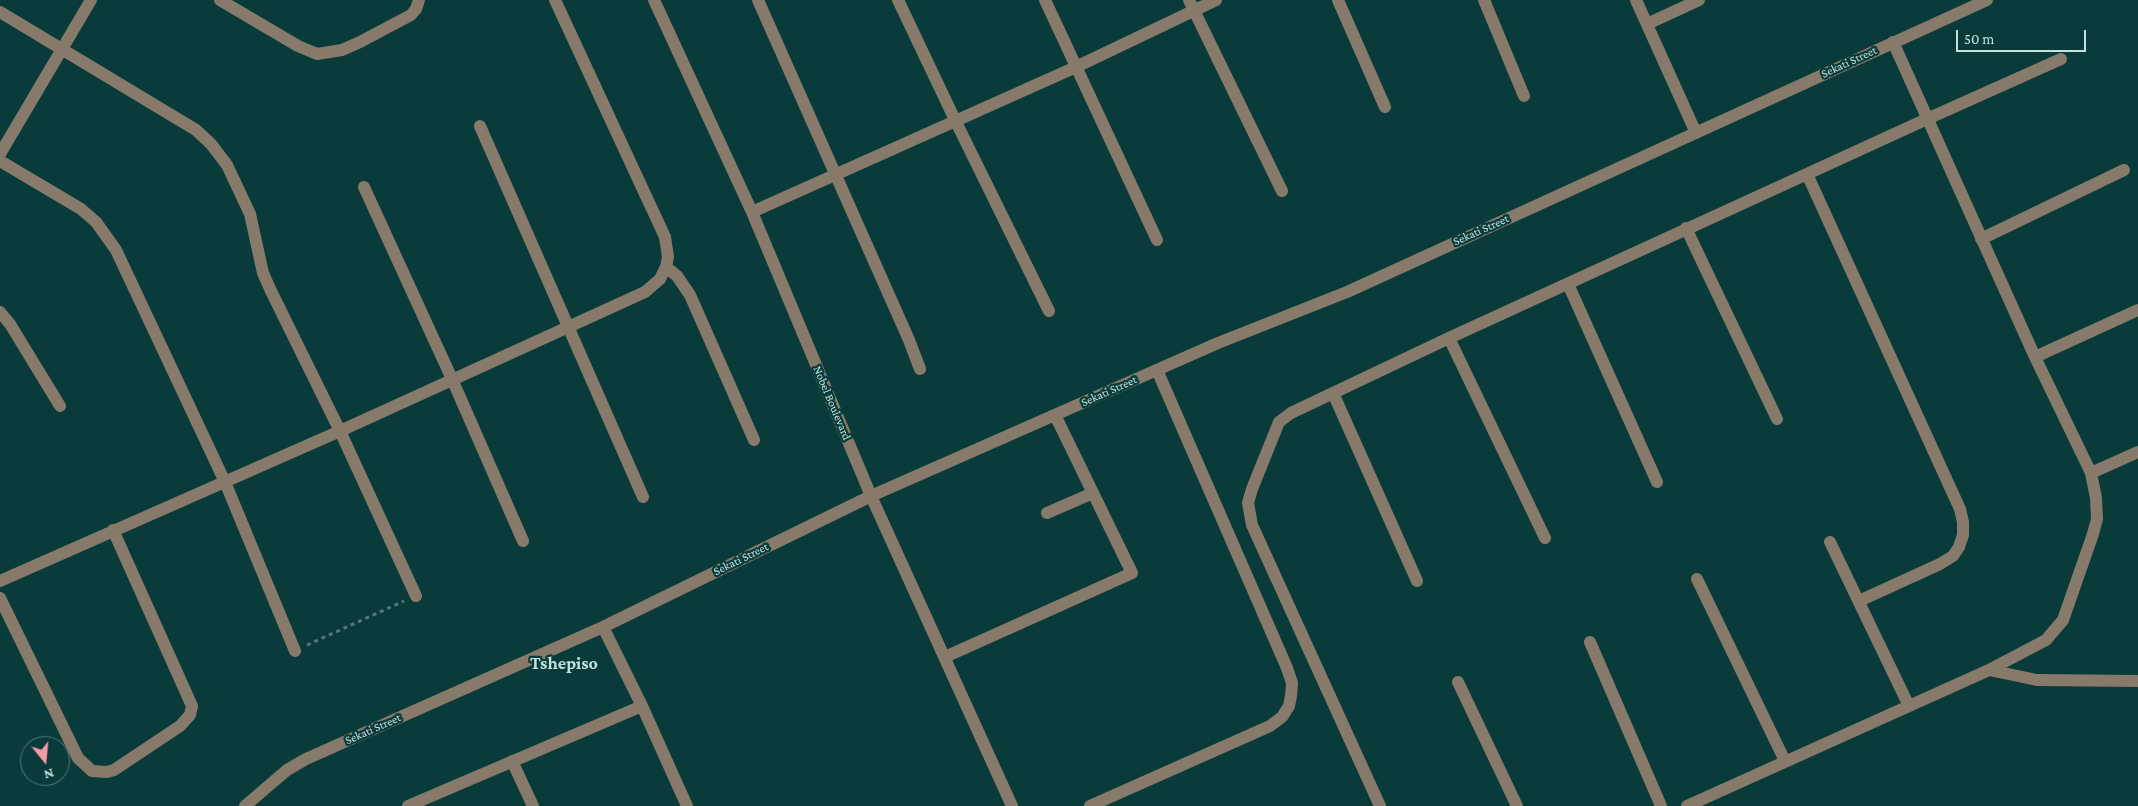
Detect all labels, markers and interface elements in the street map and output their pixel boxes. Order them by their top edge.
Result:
scale bar [1958,20,2088,52]
text: 50 m [1964,31,1994,47]
street label: Sekati Street [1819,43,1879,81]
street label: Sekati Street [1451,211,1511,249]
street label: Nobel Boulevard [810,364,854,442]
street label: Sekati Street [1079,372,1139,410]
street label: Sekati Street [711,539,771,579]
district label: Tshepiso [530,652,598,674]
street label: Sekati Street [343,710,403,748]
north arrow [20,736,70,786]
text: N [42,765,56,783]

